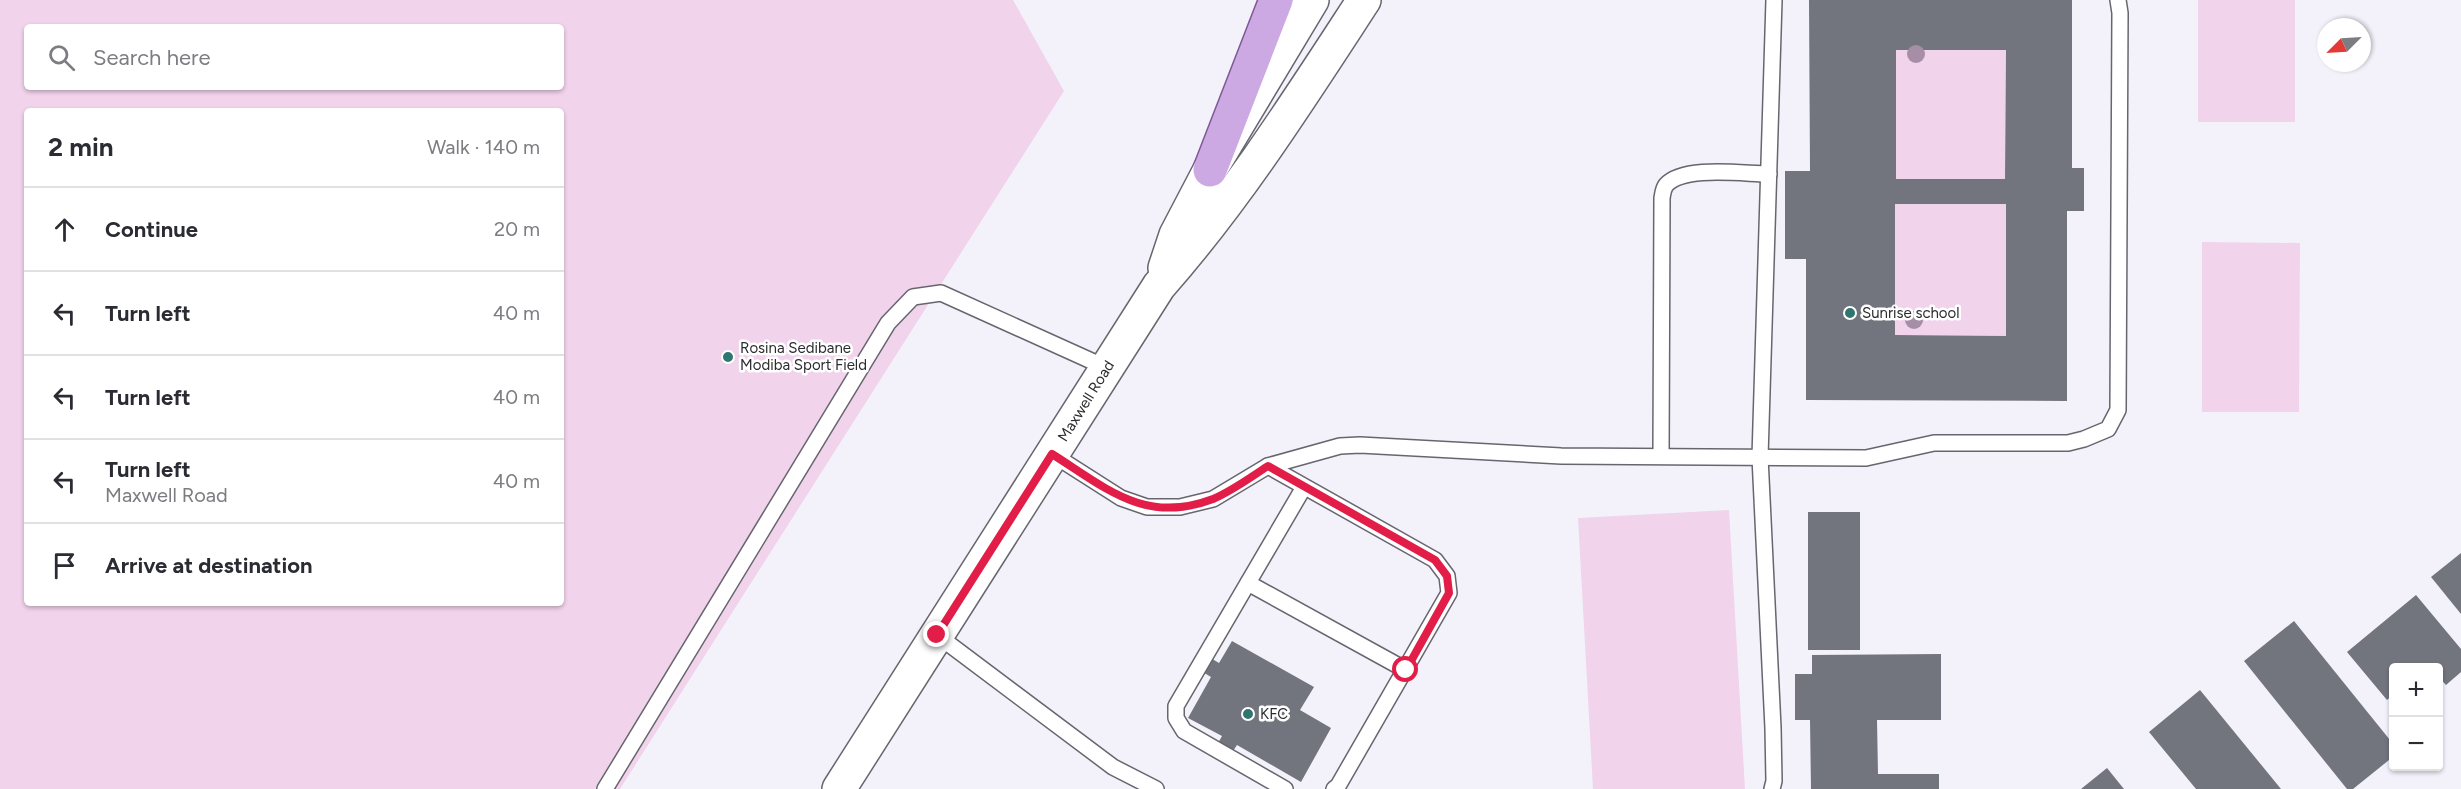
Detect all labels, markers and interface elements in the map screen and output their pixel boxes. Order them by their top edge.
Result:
north arrow [2317,18,2371,72]
search box [24,24,564,90]
icon: search [45,41,78,74]
text: Search here [93,44,211,71]
text: 2 min [48,131,114,163]
text: Walk · 140 m [427,135,540,159]
icon: ahead [48,213,81,246]
text: Continue [105,216,198,243]
text: 20 m [494,217,540,241]
icon: left [48,297,81,330]
text: Turn left [105,300,191,327]
text: 40 m [493,301,540,325]
place label: Sunrise school [1862,304,1960,322]
marker: Sunrise school [1843,306,1857,320]
place label: Rosina Sedibane Modiba Sport Field [740,339,867,374]
marker: Rosina Sedibane Modiba Sport Field [721,350,735,364]
street label: Maxwell Road [1054,357,1118,445]
icon: left [48,381,81,414]
text: Turn left [105,384,191,411]
text: 40 m [493,385,540,409]
text: Turn left [105,456,191,483]
icon: left [48,465,81,498]
text: 40 m [493,469,540,493]
text: Maxwell Road [105,483,228,507]
icon: arrive [48,549,81,582]
text: Arrive at destination [105,552,313,579]
route end [923,621,949,647]
route start [1392,656,1418,682]
map controls [2389,663,2443,771]
button: + [2389,663,2443,717]
place label: KFC [1260,705,1288,723]
marker: KFC [1241,707,1255,721]
button: − [2389,717,2443,771]

